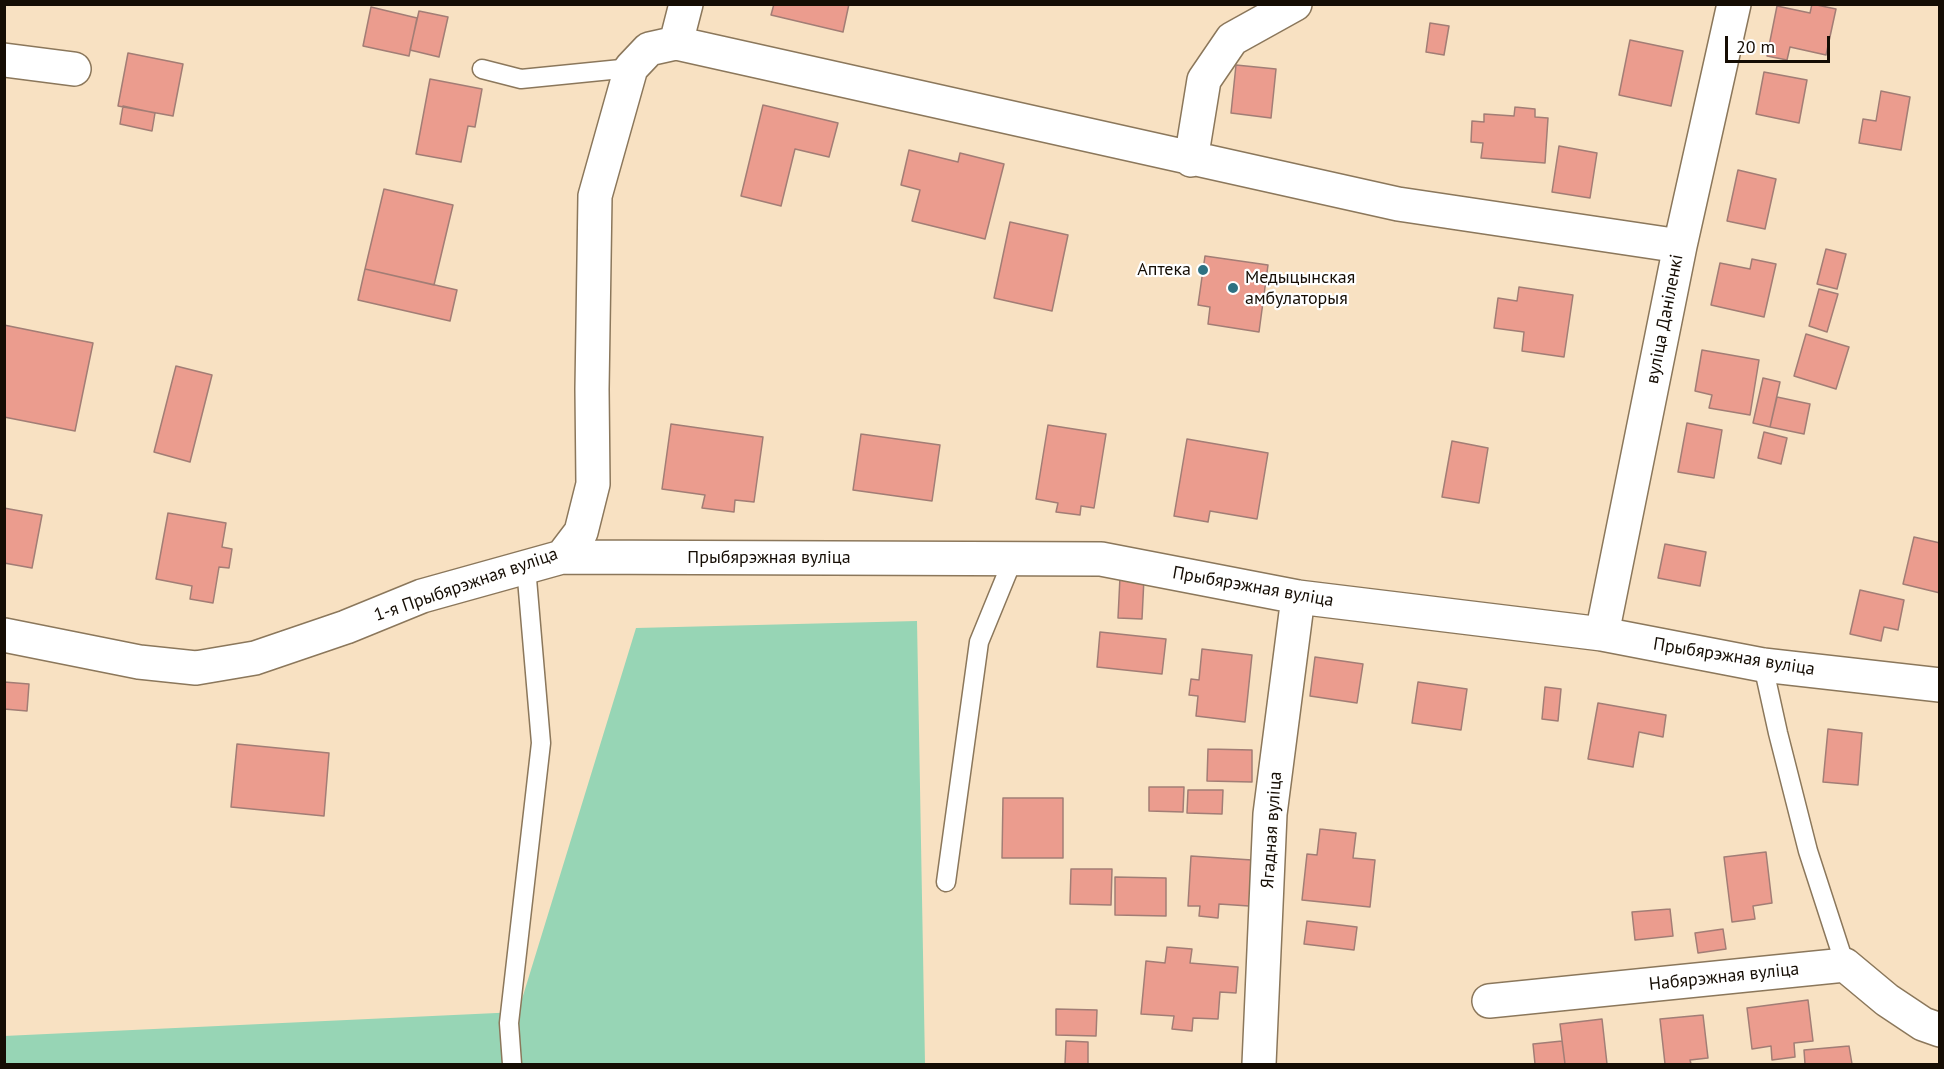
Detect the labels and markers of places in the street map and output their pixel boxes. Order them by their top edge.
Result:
place label: Аптека [1137,259,1191,281]
marker: Аптека [1196,263,1210,277]
place label: Медыцынская амбулаторыя [1245,267,1355,310]
marker: Медыцынская амбулаторыя [1226,281,1240,295]

